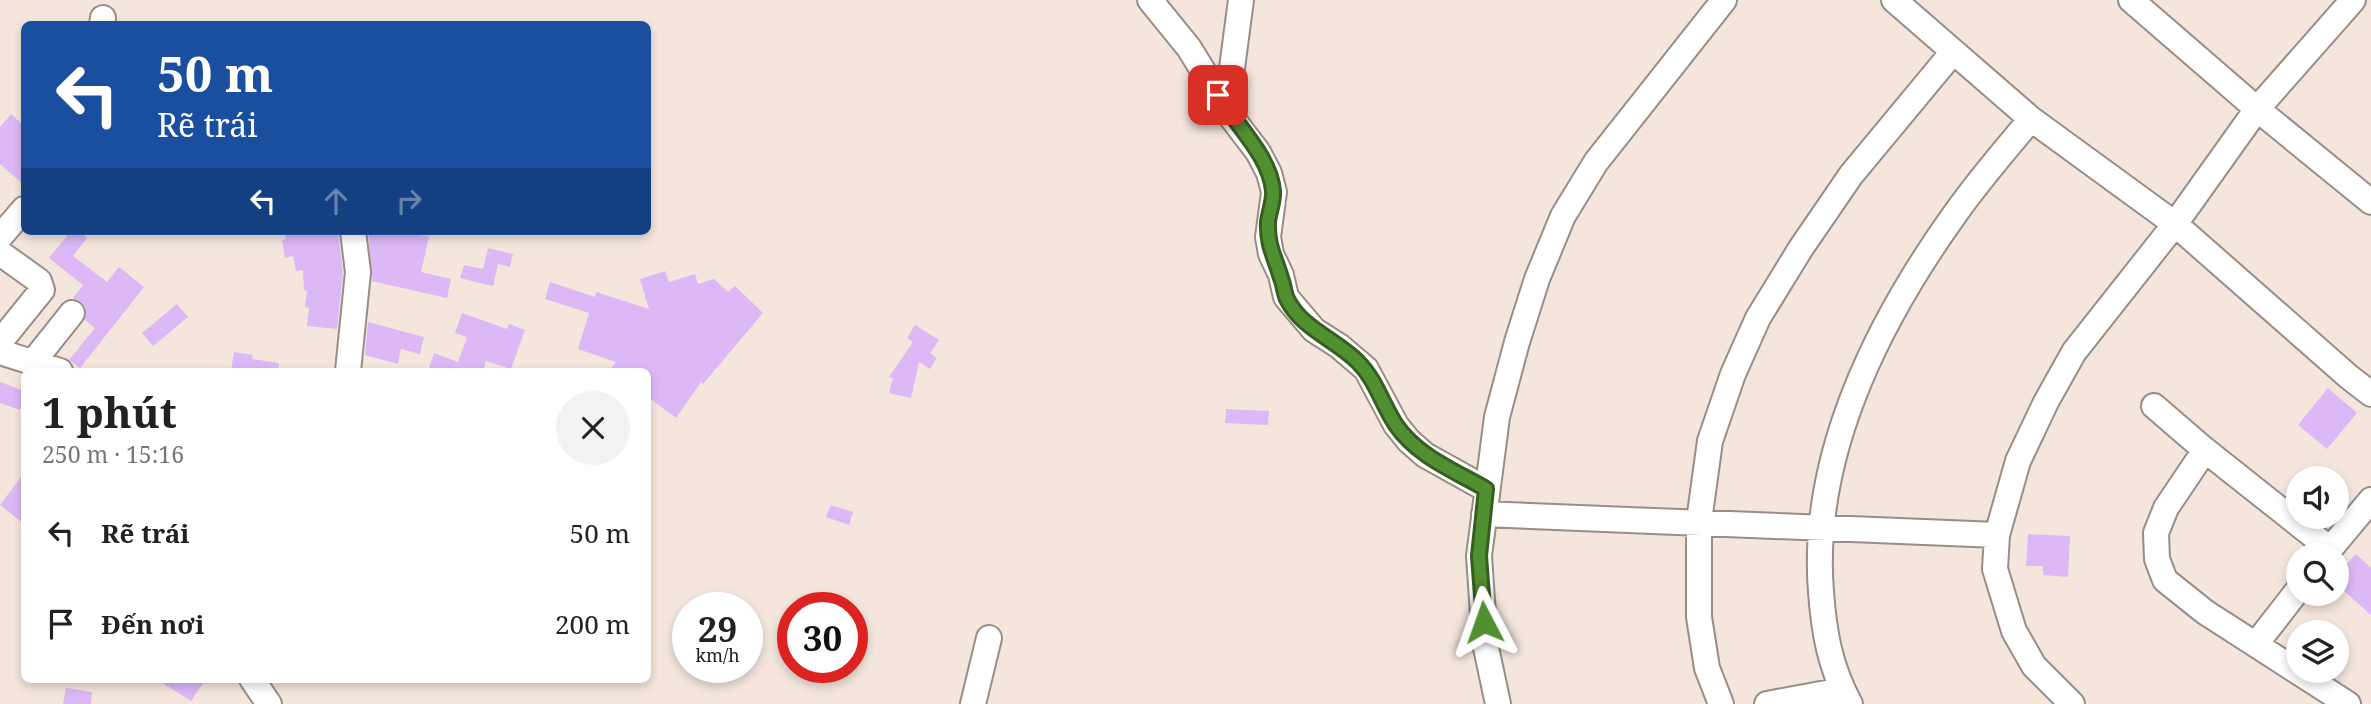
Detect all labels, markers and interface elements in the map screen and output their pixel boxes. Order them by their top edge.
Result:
text: 50 m [157,40,273,106]
icon: left [42,49,133,140]
pin [1188,65,1248,125]
icon: arrive [1199,76,1237,114]
text: Rẽ trái [157,103,257,146]
icon: left [244,182,282,220]
icon: ahead [317,182,355,220]
icon: right [390,182,428,220]
text: 1 phút [42,383,177,440]
button: close [556,391,630,465]
text: 250 m · 15:16 [42,438,184,470]
map controls [2286,466,2349,683]
button: sound [2286,466,2349,529]
icon: left [42,514,80,552]
text: Rẽ trái [101,515,190,551]
text: 50 m [570,515,630,551]
button: search [2286,543,2349,606]
position arrow [1447,585,1521,659]
speed limit sign: 30 [777,592,868,683]
icon: arrive [42,605,80,643]
text: 29 [698,605,737,652]
text: Đến nơi [101,606,204,642]
text: 200 m [555,606,630,642]
button: layers [2286,620,2349,683]
text: km/h [695,643,740,667]

